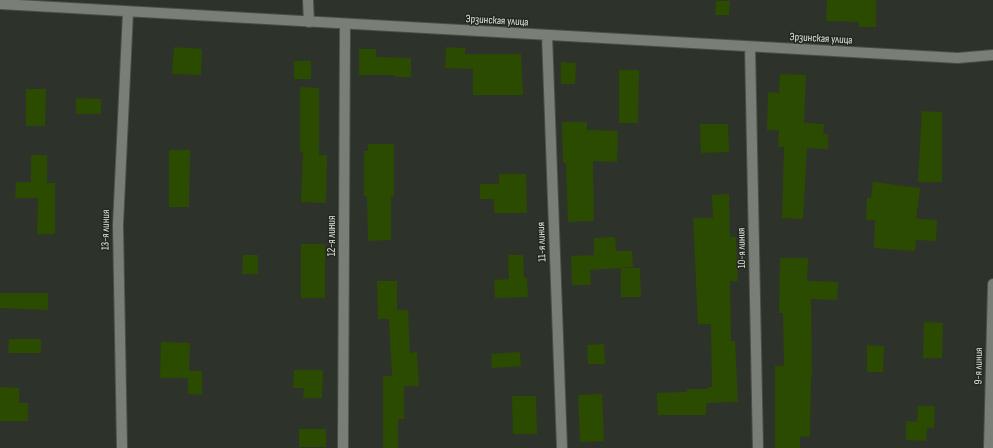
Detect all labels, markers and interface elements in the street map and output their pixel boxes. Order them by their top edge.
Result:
street label: Эрзинская улица [465,13,529,29]
street label: Эрзинская улица [789,31,853,47]
street label: 13-я линия [99,210,113,250]
street label: 12-я линия [325,216,339,256]
street label: 11-я линия [535,222,549,262]
street label: 10-я линия [735,227,749,269]
street label: 9-я линия [972,347,986,385]

